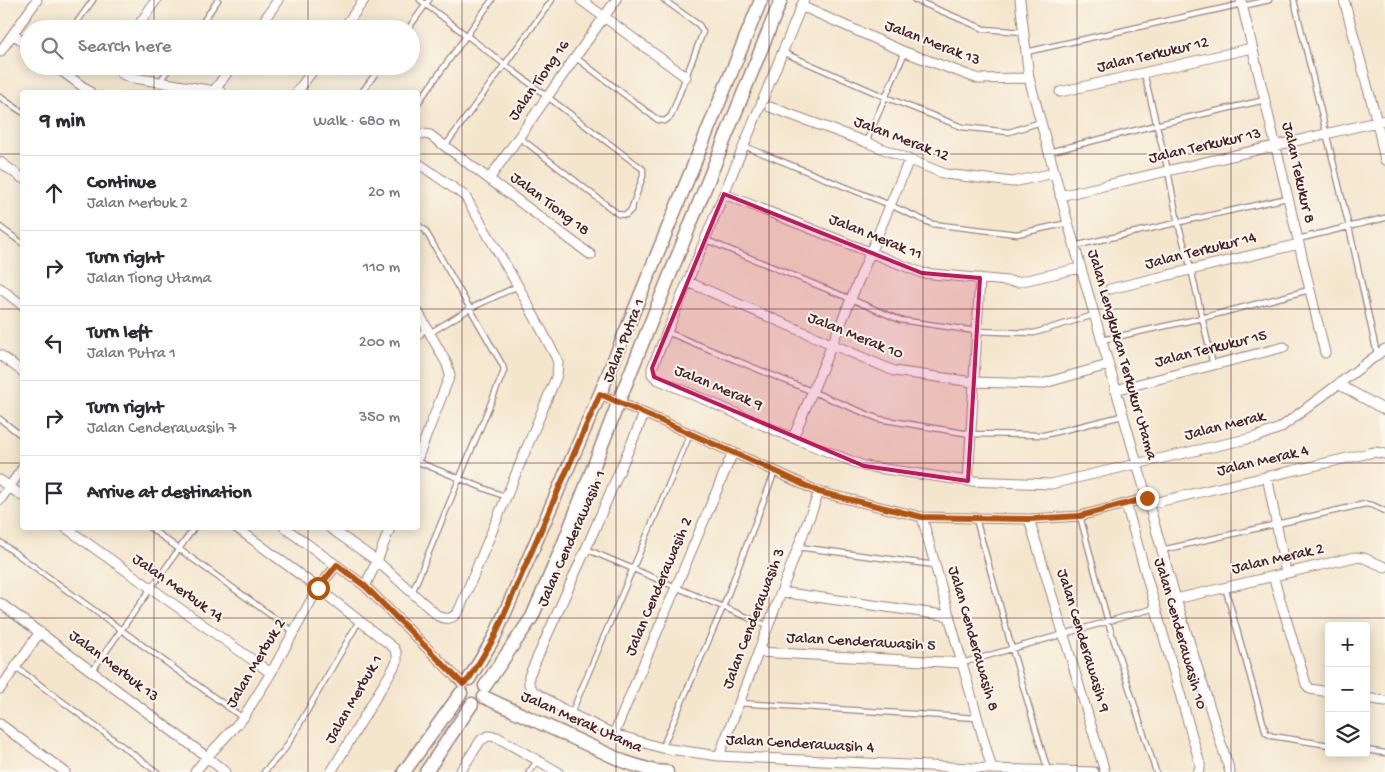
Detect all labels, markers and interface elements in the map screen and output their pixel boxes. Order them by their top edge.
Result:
street label: Jalan Merak 13 [882,17,982,71]
search box [20,20,420,75]
icon: search [38,34,66,62]
street label: Jalan Terkukur 12 [1095,34,1211,78]
text: Search here [78,36,172,59]
street label: Jalan Tiong 16 [505,36,575,125]
text: 9 min [40,110,85,135]
text: Walk · 680 m [313,113,400,132]
street label: Jalan Merak 12 [851,113,951,167]
street label: Jalan Tekukur 8 [1276,121,1318,226]
street label: Jalan Terkukur 13 [1147,125,1263,169]
street label: Jalan Tiong 18 [505,169,593,241]
text: Continue [87,172,156,195]
icon: ahead [40,179,68,207]
text: 20 m [368,184,400,203]
text: Jalan Merbuk 2 [87,195,188,214]
street label: Jalan Merak 11 [826,211,924,265]
street label: Jalan Terkukur 14 [1143,229,1259,275]
text: Turn right [87,247,163,270]
street label: Jalan Lengkukan Terkukur Utama [1082,248,1160,463]
icon: right [40,254,68,282]
text: 110 m [363,259,400,278]
text: Jalan Tiong Utama [87,270,211,289]
street label: Jalan Putra 1 [600,296,650,386]
street label: Jalan Merak 10 [804,309,906,365]
text: Turn left [87,322,151,345]
street label: Jalan Terkukur 15 [1153,327,1269,373]
icon: left [40,329,68,357]
text: 200 m [359,334,400,353]
text: Jalan Putra 1 [87,345,176,364]
street label: Jalan Merak 9 [671,362,765,416]
text: Turn right [87,397,163,420]
icon: right [40,404,68,432]
street label: Jalan Merak [1183,407,1269,446]
text: 350 m [359,409,400,428]
text: Jalan Cenderawasih 7 [87,420,236,439]
street label: Jalan Merak 4 [1215,442,1311,482]
street label: Jalan Cenderawasih 1 [534,468,612,610]
icon: arrive [40,479,68,507]
text: Arrive at destination [87,482,251,505]
route end [1136,487,1159,510]
street label: Jalan Cenderawasih 2 [622,515,698,659]
street label: Jalan Merak 2 [1230,540,1326,580]
street label: Jalan Cenderawasih 3 [719,546,791,692]
street label: Jalan Merbuk 14 [128,551,227,628]
street label: Jalan Cenderawasih 10 [1148,556,1210,712]
street label: Jalan Cenderawasih 8 [942,564,1002,714]
street label: Jalan Cenderawasih 9 [1051,567,1113,715]
route start [307,577,330,600]
street label: Jalan Merbuk 2 [223,616,291,712]
map controls [1325,622,1370,757]
button: + [1325,622,1370,667]
street label: Jalan Merbuk 13 [64,627,162,707]
street label: Jalan Cenderawasih 5 [786,630,936,656]
street label: Jalan Merbuk 1 [322,652,388,748]
button: − [1325,667,1370,712]
street label: Jalan Merak Utama [517,688,646,759]
button: layers [1325,712,1370,757]
street label: Jalan Cenderawasih 4 [725,732,875,758]

